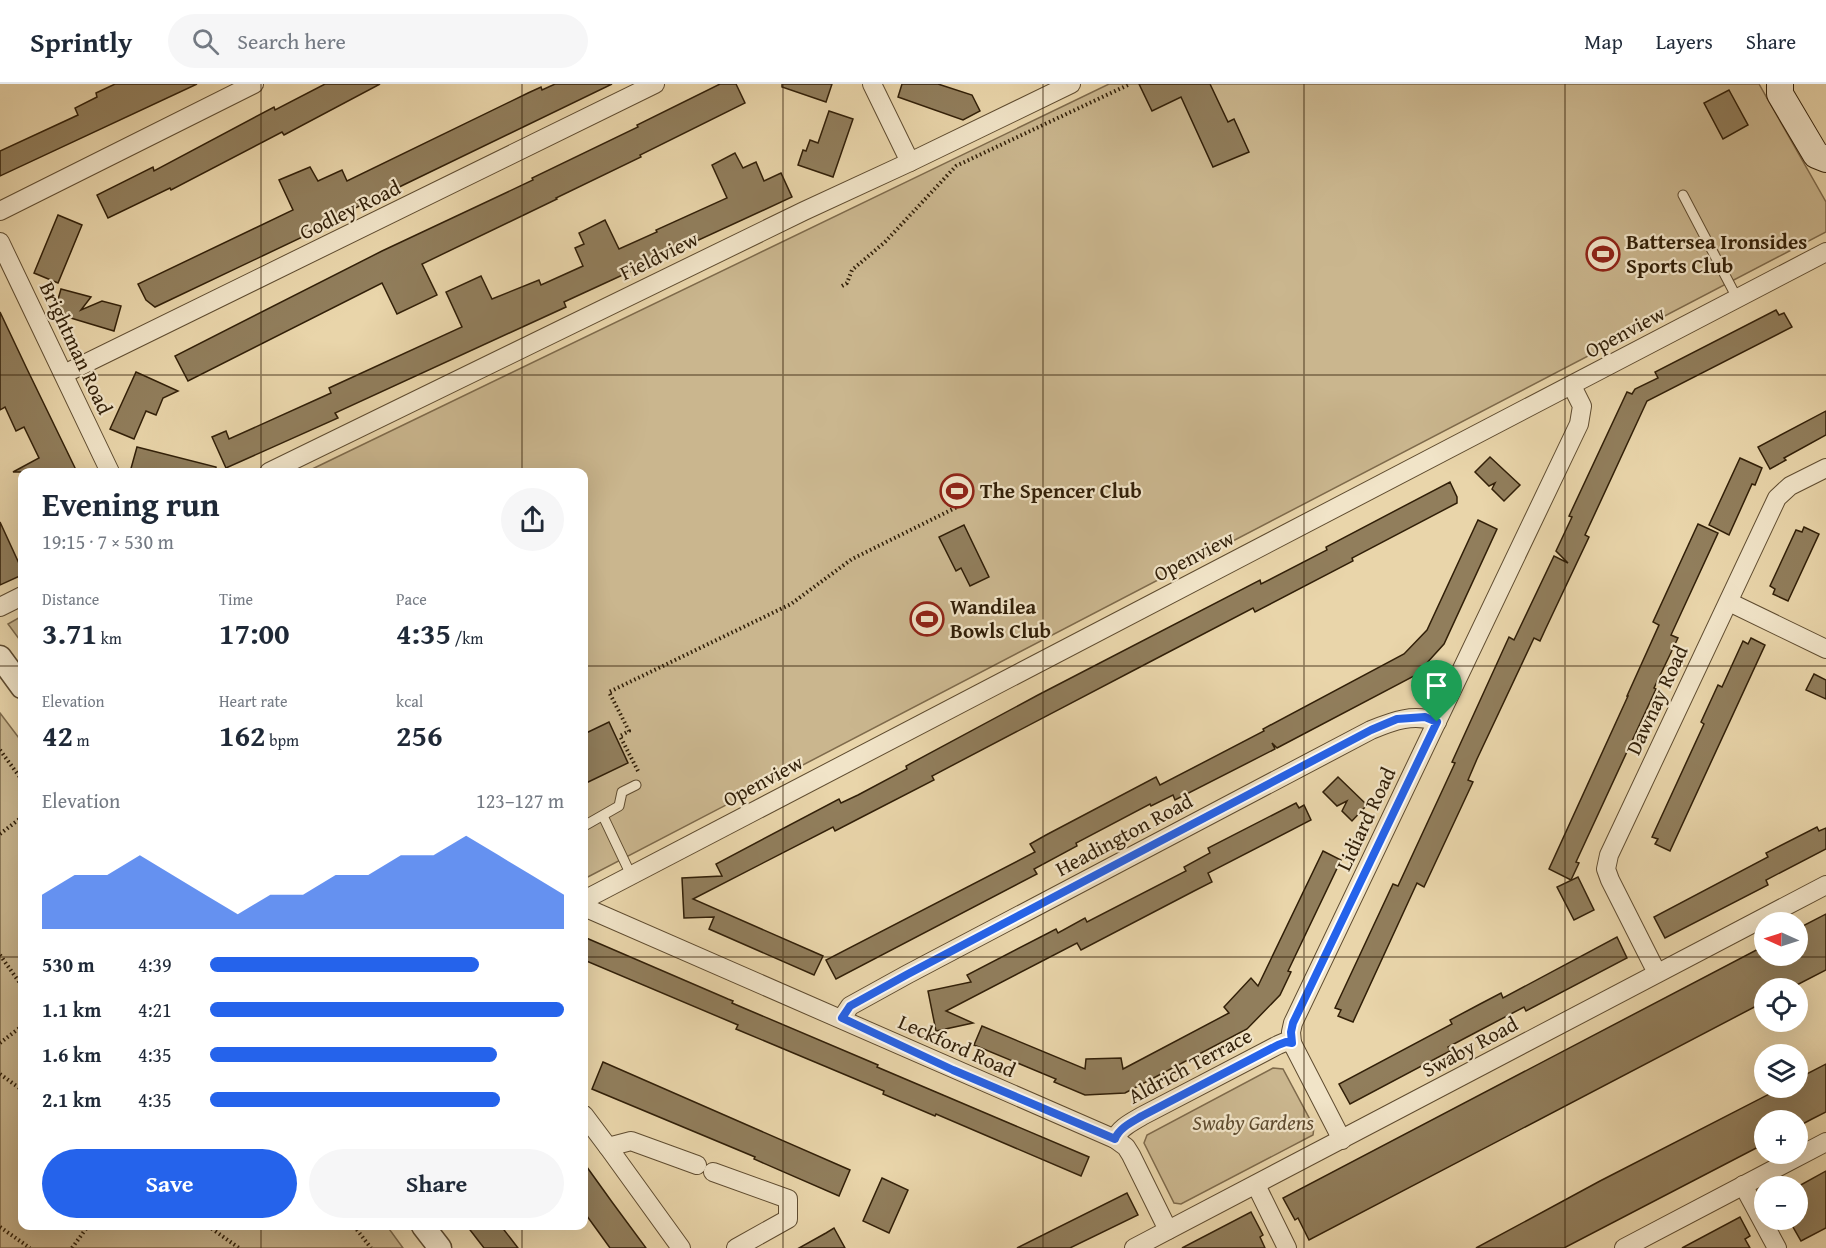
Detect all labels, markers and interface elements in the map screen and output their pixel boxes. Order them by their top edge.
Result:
search box [168,14,588,68]
text: Sprintly [30,21,132,62]
icon: search [189,25,222,58]
text: Search here [237,25,346,57]
text: Map [1584,26,1623,57]
text: Layers [1656,26,1713,57]
text: Share [1746,26,1796,57]
street label: Godley Road [294,171,406,247]
street label: Fieldview [614,223,704,288]
place label: Battersea Ironsides Sports Club [1626,226,1807,281]
sports icon: Battersea Ironsides Sports Club [1585,236,1621,272]
street label: Brightman Road [32,276,121,420]
street label: Openview [1579,297,1670,366]
sports icon: The Spencer Club [939,473,975,509]
place label: The Spencer Club [980,475,1142,506]
text: Evening run [42,480,219,528]
button: share [501,488,564,551]
street label: Openview [1148,522,1240,589]
text: 19:15 · 7 × 530 m [42,527,174,556]
text: Distance [42,587,99,611]
text: Time [219,587,253,611]
text: Pace [396,587,427,611]
place label: Wandilea Bowls Club [950,591,1051,646]
sports icon: Wandilea Bowls Club [909,601,945,637]
text: 3.71 [42,611,97,655]
text: 17:00 [219,611,290,655]
text: 4:35 [396,611,451,655]
text: km [97,626,122,650]
text: /km [451,626,483,650]
street label: Dawnay Road [1618,639,1696,760]
pin [1411,660,1462,722]
icon: arrive [1420,669,1453,702]
text: Elevation [42,689,105,713]
text: Heart rate [219,689,288,713]
text: kcal [396,689,423,713]
text: 42 [42,713,73,757]
text: 162 [219,713,266,757]
text: 256 [396,713,443,757]
text: m [73,728,90,752]
text: bpm [266,728,299,752]
street label: Openview [717,746,808,815]
street label: Lidiard Road [1328,761,1403,876]
street label: Headington Road [1050,785,1199,884]
text: Elevation [42,786,120,815]
text: 123–127 m [476,786,564,815]
north arrow [1754,912,1808,966]
map controls [1754,912,1808,1230]
text: 530 m [42,950,95,979]
text: 4:39 [138,950,172,979]
button: locate [1754,978,1808,1032]
text: 1.1 km [42,995,101,1024]
text: 4:21 [138,995,172,1024]
street label: Leckford Road [894,1006,1022,1086]
street label: Swaby Road [1416,1008,1524,1085]
street label: Aldrich Terrace [1122,1020,1258,1111]
text: 1.6 km [42,1040,101,1069]
text: 4:35 [138,1040,172,1069]
button: layers [1754,1044,1808,1098]
text: 2.1 km [42,1085,101,1114]
text: 4:35 [138,1085,172,1114]
park label: Swaby Gardens [1192,1107,1314,1138]
button: + [1754,1110,1808,1164]
button: Save [42,1149,297,1218]
button: Share [309,1149,564,1218]
button: − [1754,1176,1808,1230]

